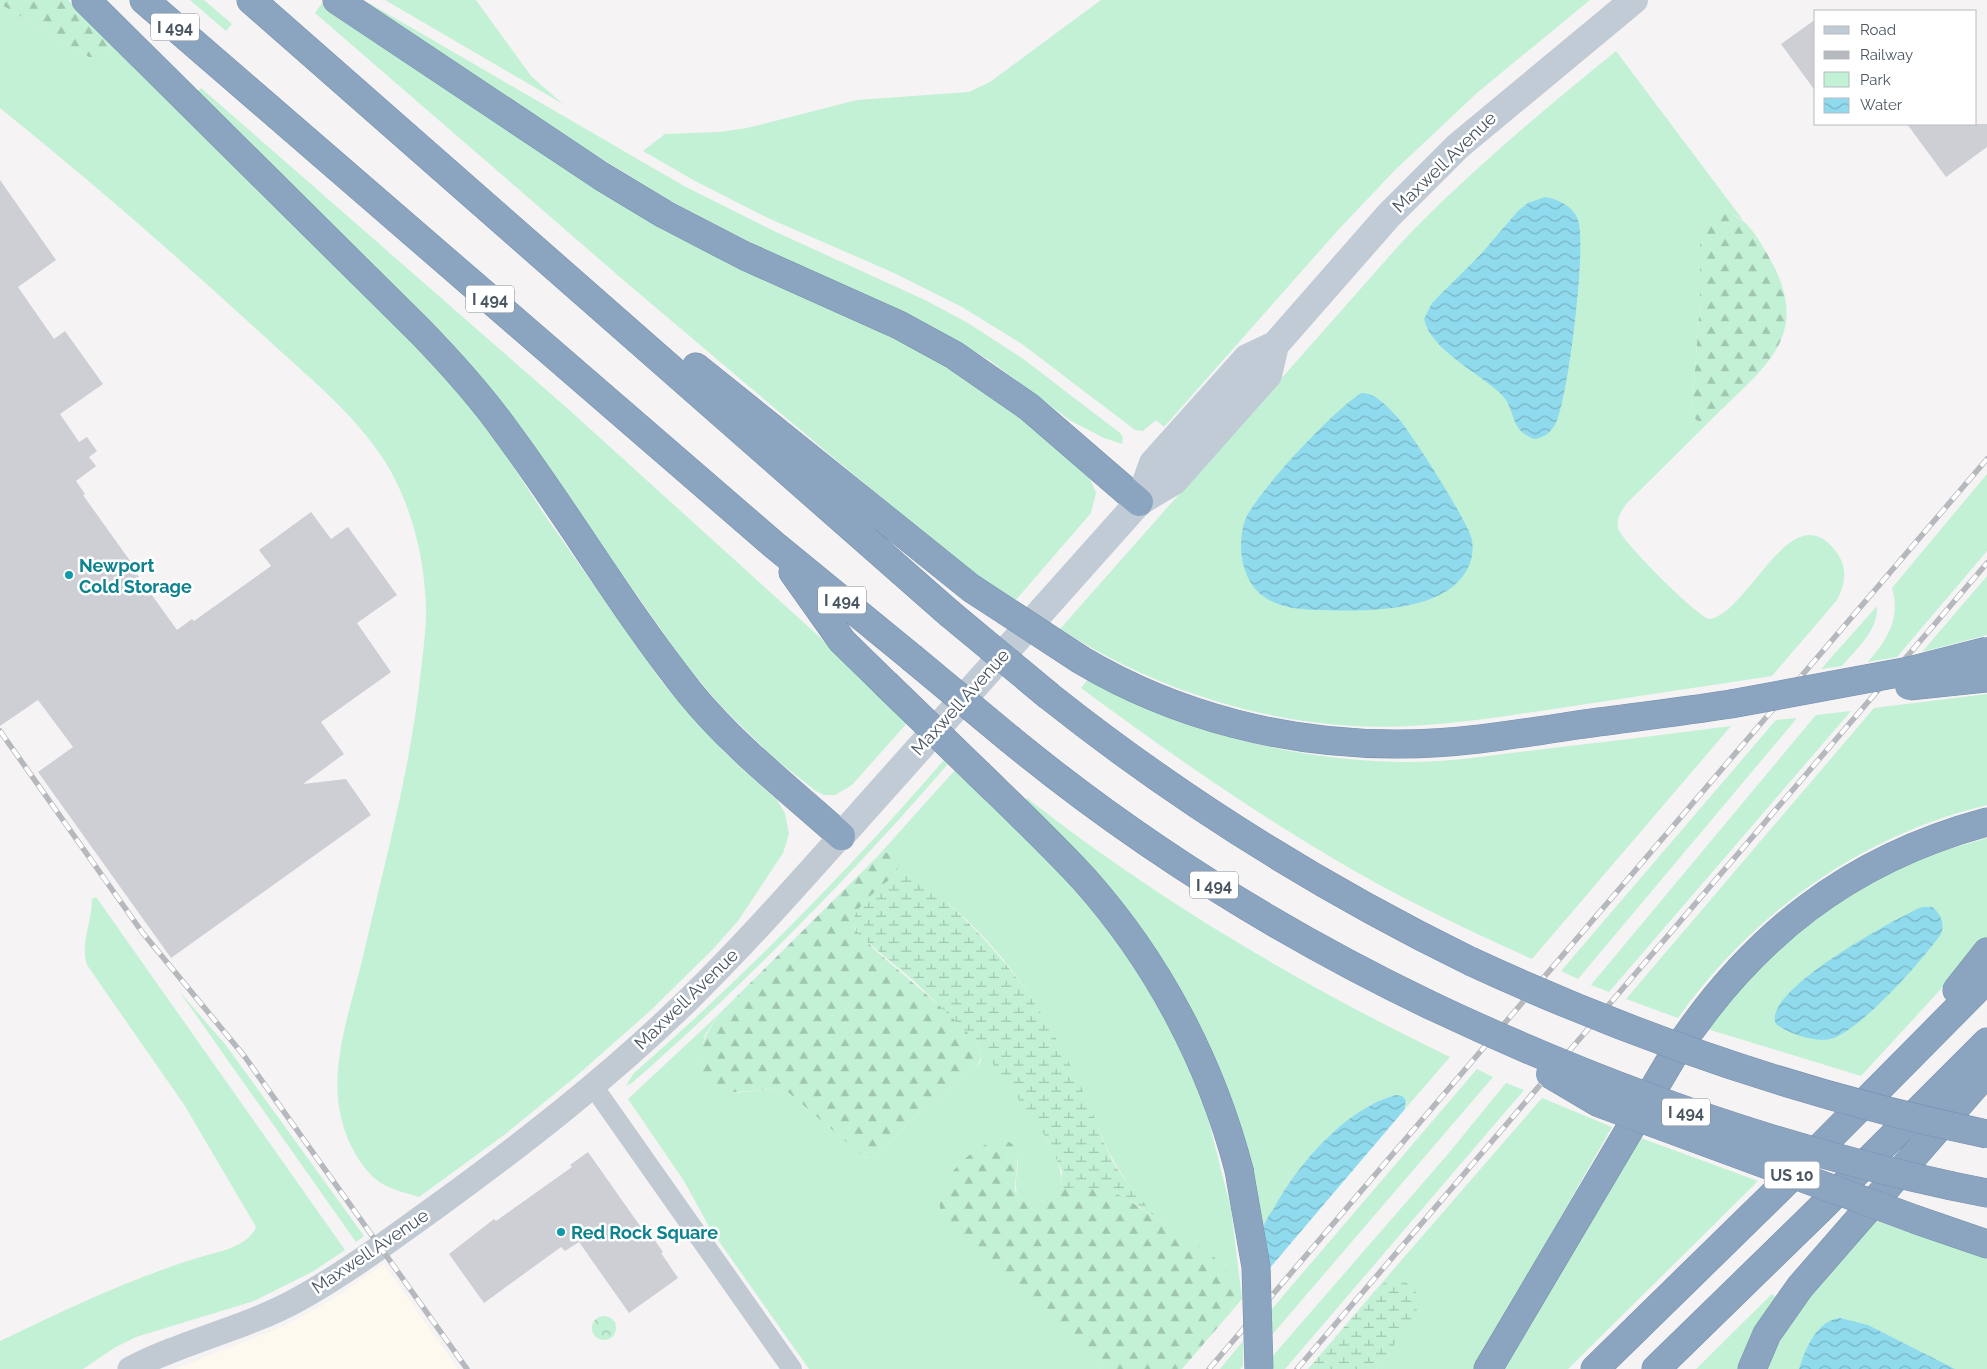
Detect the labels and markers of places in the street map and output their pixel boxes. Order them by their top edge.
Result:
place label: Newport Cold Storage [79,555,192,597]
marker: Newport Cold Storage [63,569,75,581]
place label: Red Rock Square [571,1222,718,1243]
marker: Red Rock Square [555,1226,567,1238]

